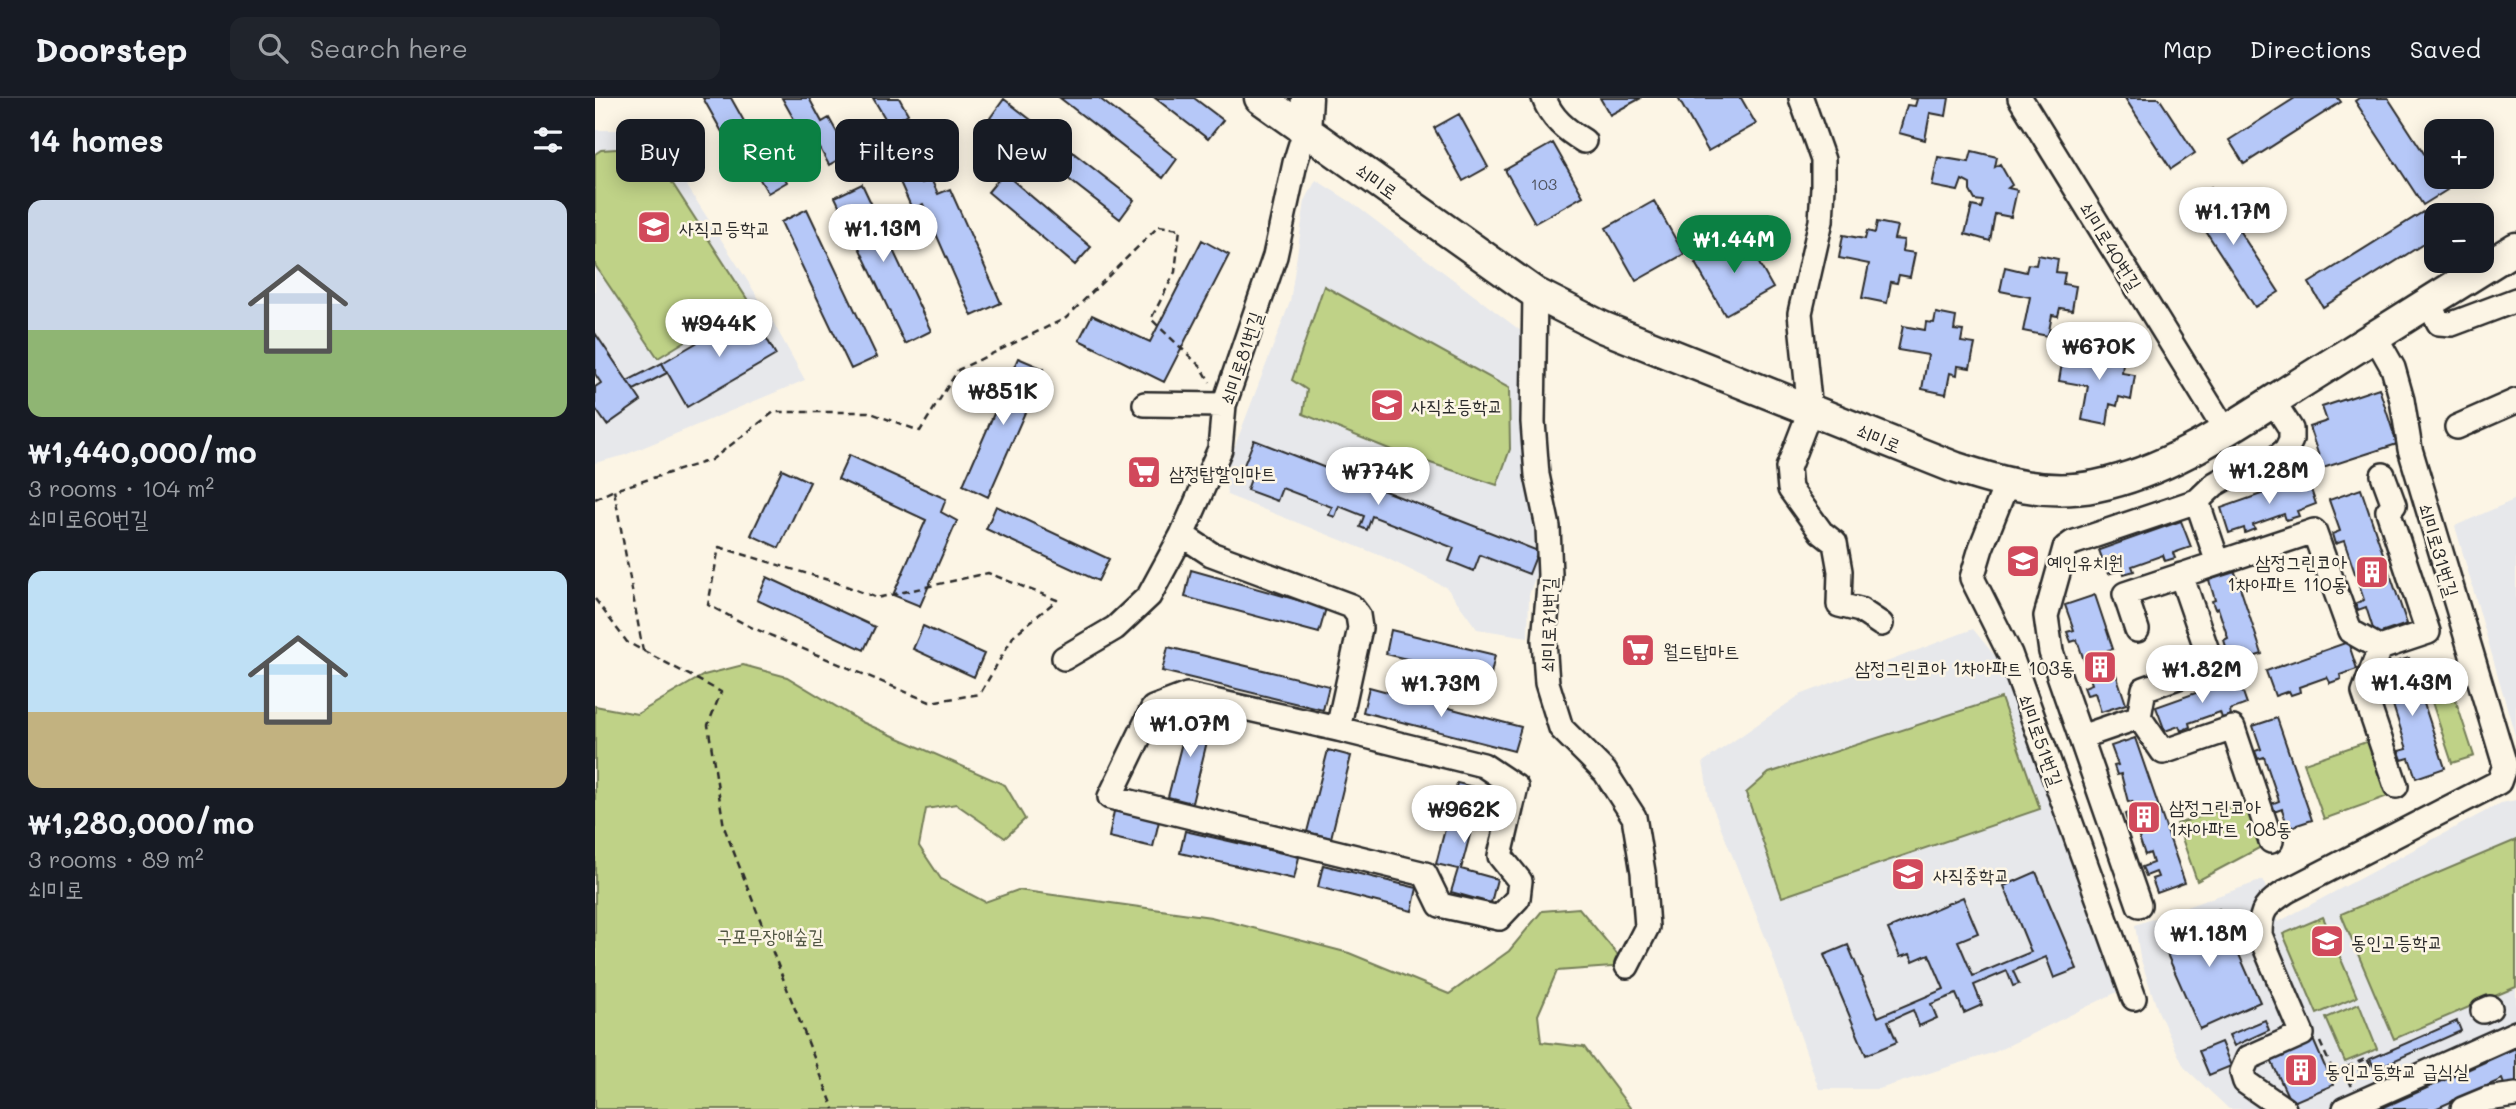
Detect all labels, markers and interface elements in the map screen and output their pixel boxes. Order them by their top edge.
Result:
search box [230,17,720,80]
text: Doorstep [35,27,188,70]
icon: search [254,29,292,67]
text: Search here [310,31,468,65]
text: Map [2163,33,2212,64]
text: Directions [2250,33,2372,64]
text: Saved [2410,33,2481,64]
chip: Buy [616,119,705,182]
chip: Rent [719,119,821,182]
chip: Filters [835,119,959,182]
chip: New [973,119,1072,182]
map controls [2424,119,2494,273]
button: + [2424,119,2494,189]
text: 14 homes [28,120,164,160]
icon: filters [529,121,567,159]
street label: 쇠미로 [1351,158,1403,204]
house number: 103 [1531,173,1557,194]
pin: ₩1.17M [2176,188,2290,247]
text: ₩1.17M [2195,195,2271,225]
street label: 쇠미로40번길 [2074,197,2148,295]
button: − [2424,203,2494,273]
pin: ₩1.13M [826,204,940,264]
school or university icon: 사직고등학교 [635,208,673,246]
text: ₩1.13M [845,212,921,242]
place label: 사직고등학교 [679,215,771,240]
pin: ₩1.44M [1677,216,1791,275]
text: ₩1.44M [1693,223,1775,253]
icon: home [235,246,361,372]
pin: ₩944K [670,300,768,359]
text: ₩944K [681,307,757,337]
street label: 쇠미로81번길 [1214,308,1268,408]
pin: ₩670K [2050,322,2148,382]
text: ₩670K [2062,330,2136,360]
pin: ₩851K [954,368,1052,427]
text: ₩851K [968,375,1038,405]
school or university icon: 사직초등학교 [1368,386,1406,424]
place label: 사직초등학교 [1411,393,1503,418]
street label: 쇠미로 [1853,418,1905,458]
text: ₩1,440,000/mo [28,431,257,471]
pin: ₩1.28M [2212,446,2326,506]
pin: ₩774K [1329,448,1427,507]
supermarket icon: 삼정탑할인마트 [1125,453,1163,491]
text: ₩1.28M [2229,454,2309,484]
text: ₩774K [1342,455,1414,485]
place label: 삼정탑할인마트 [1169,460,1276,485]
text: 3 rooms · 104 m² [28,473,214,503]
street label: 쇠미로31번길 [2413,500,2465,600]
text: 쇠미로60번길 [28,503,149,533]
school or university icon: 예인유치원 [2004,542,2042,580]
place label: 예인유치원 [2047,549,2123,574]
place label: 삼정그린코아 1차아파트 110동 [2227,549,2348,596]
building icon: 삼정그린코아 1차아파트 110동 [2353,553,2391,591]
street label: 쇠미로71번길 [1535,577,1561,673]
icon: home [235,617,361,743]
supermarket icon: 월드탑마트 [1619,631,1657,669]
place label: 월드탑마트 [1663,638,1739,663]
pin: ₩1.82M [2145,646,2259,705]
building icon: 삼정그린코아 1차아파트 103동 [2081,648,2119,686]
text: ₩1.82M [2162,653,2242,683]
place label: 삼정그린코아 1차아파트 103동 [1855,655,2075,680]
pin: ₩1.43M [2355,658,2469,718]
pin: ₩1.73M [1384,660,1498,719]
text: ₩1.43M [2371,666,2453,696]
text: ₩1.73M [1401,667,1481,697]
street label: 쇠미로51번길 [2013,691,2069,789]
pin: ₩1.07M [1133,700,1247,759]
text: ₩1.07M [1150,707,1230,737]
pin: ₩962K [1415,786,1513,845]
text: ₩962K [1428,793,1500,823]
place label: 삼정그린코아 1차아파트 108동 [2169,794,2292,841]
building icon: 삼정그린코아 1차아파트 108동 [2125,798,2163,836]
text: ₩1,280,000/mo [28,802,254,842]
text: 3 rooms · 89 m² [28,844,204,874]
school or university icon: 사직중학교 [1889,855,1927,893]
place label: 사직중학교 [1933,862,2009,887]
text: 쇠미로 [28,874,84,904]
pin: ₩1.18M [2152,910,2266,969]
text: ₩1.18M [2170,917,2248,947]
school or university icon: 동인고등학교 [2308,922,2346,960]
park label: 구포무장애숲길 [716,923,824,948]
place label: 동인고등학교 [2351,929,2443,954]
building icon: 동인고등학교 급식실 [2282,1051,2320,1089]
place label: 동인고등학교 급식실 [2325,1058,2469,1083]

